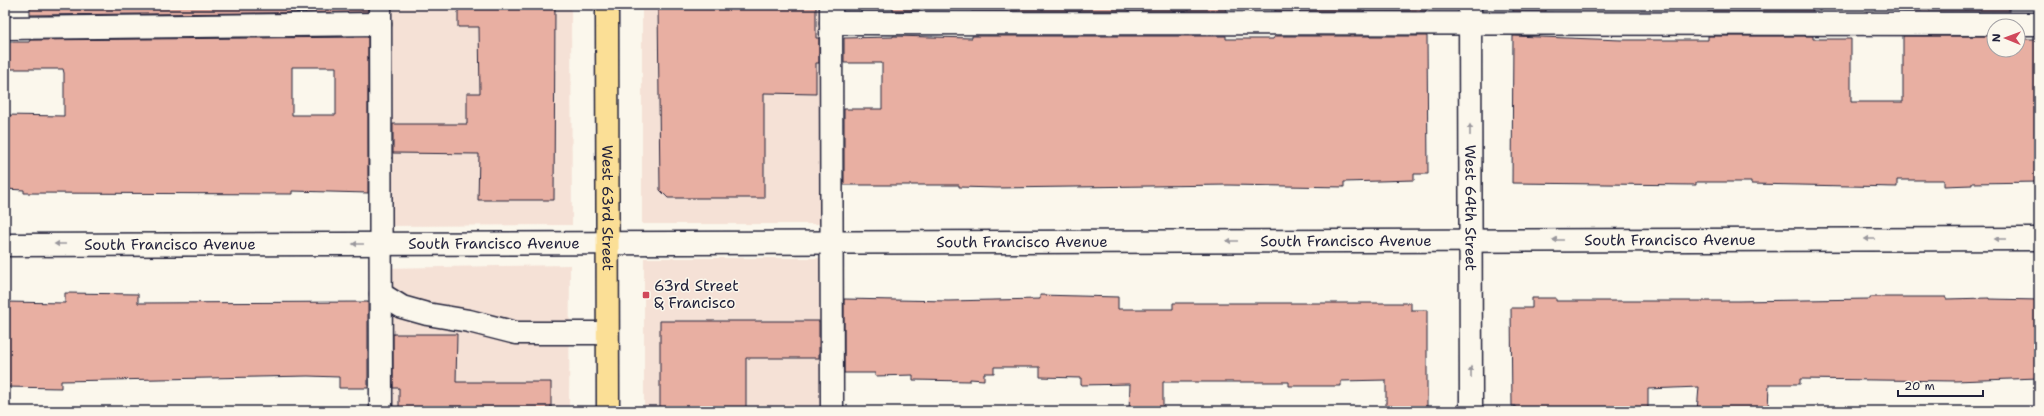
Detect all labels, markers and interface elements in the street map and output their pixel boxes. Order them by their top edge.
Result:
north arrow [1986,18,2026,58]
text: N [1989,33,2004,42]
one-way arrow [1467,123,1473,136]
street label: West 63rd Street [597,145,618,271]
street label: West 64th Street [1460,145,1481,271]
street label: South Francisco Avenue [1584,230,1756,250]
street label: South Francisco Avenue [1260,231,1432,251]
street label: South Francisco Avenue [936,232,1108,252]
street label: South Francisco Avenue [408,233,580,254]
street label: South Francisco Avenue [84,234,256,255]
one-way arrow [1863,236,1876,242]
one-way arrow [1993,236,2006,242]
one-way arrow [1551,237,1564,243]
one-way arrow [1225,238,1238,244]
one-way arrow [53,241,66,247]
one-way arrow [351,241,364,247]
place label: 63rd Street & Francisco [654,276,739,313]
marker: 63rd Street & Francisco [641,290,651,300]
one-way arrow [1468,365,1474,378]
scale bar [1898,372,1983,398]
text: 20 m [1904,378,1935,394]

